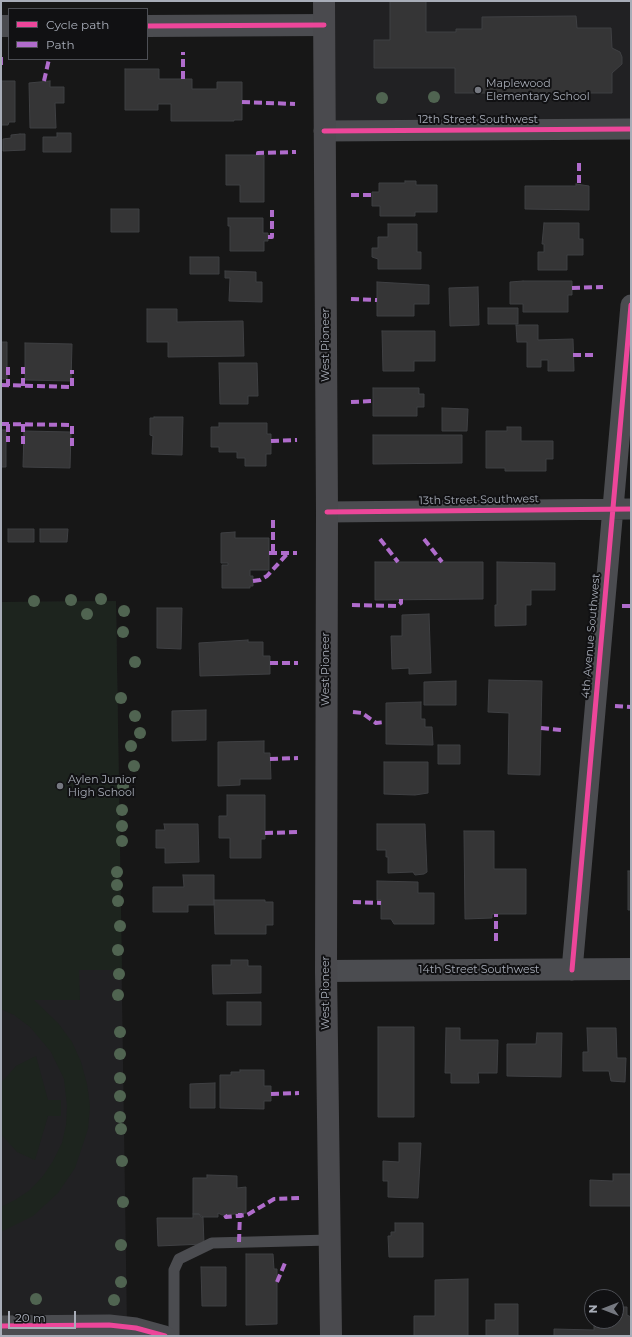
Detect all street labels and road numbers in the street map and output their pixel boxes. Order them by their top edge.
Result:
street label: 12th Street Southwest [418,113,538,127]
street label: West Pioneer [319,308,333,382]
street label: 13th Street Southwest [419,492,539,508]
street label: 4th Avenue Southwest [579,573,603,699]
street label: West Pioneer [319,632,333,706]
street label: West Pioneer [319,956,333,1030]
street label: 14th Street Southwest [419,963,539,977]

